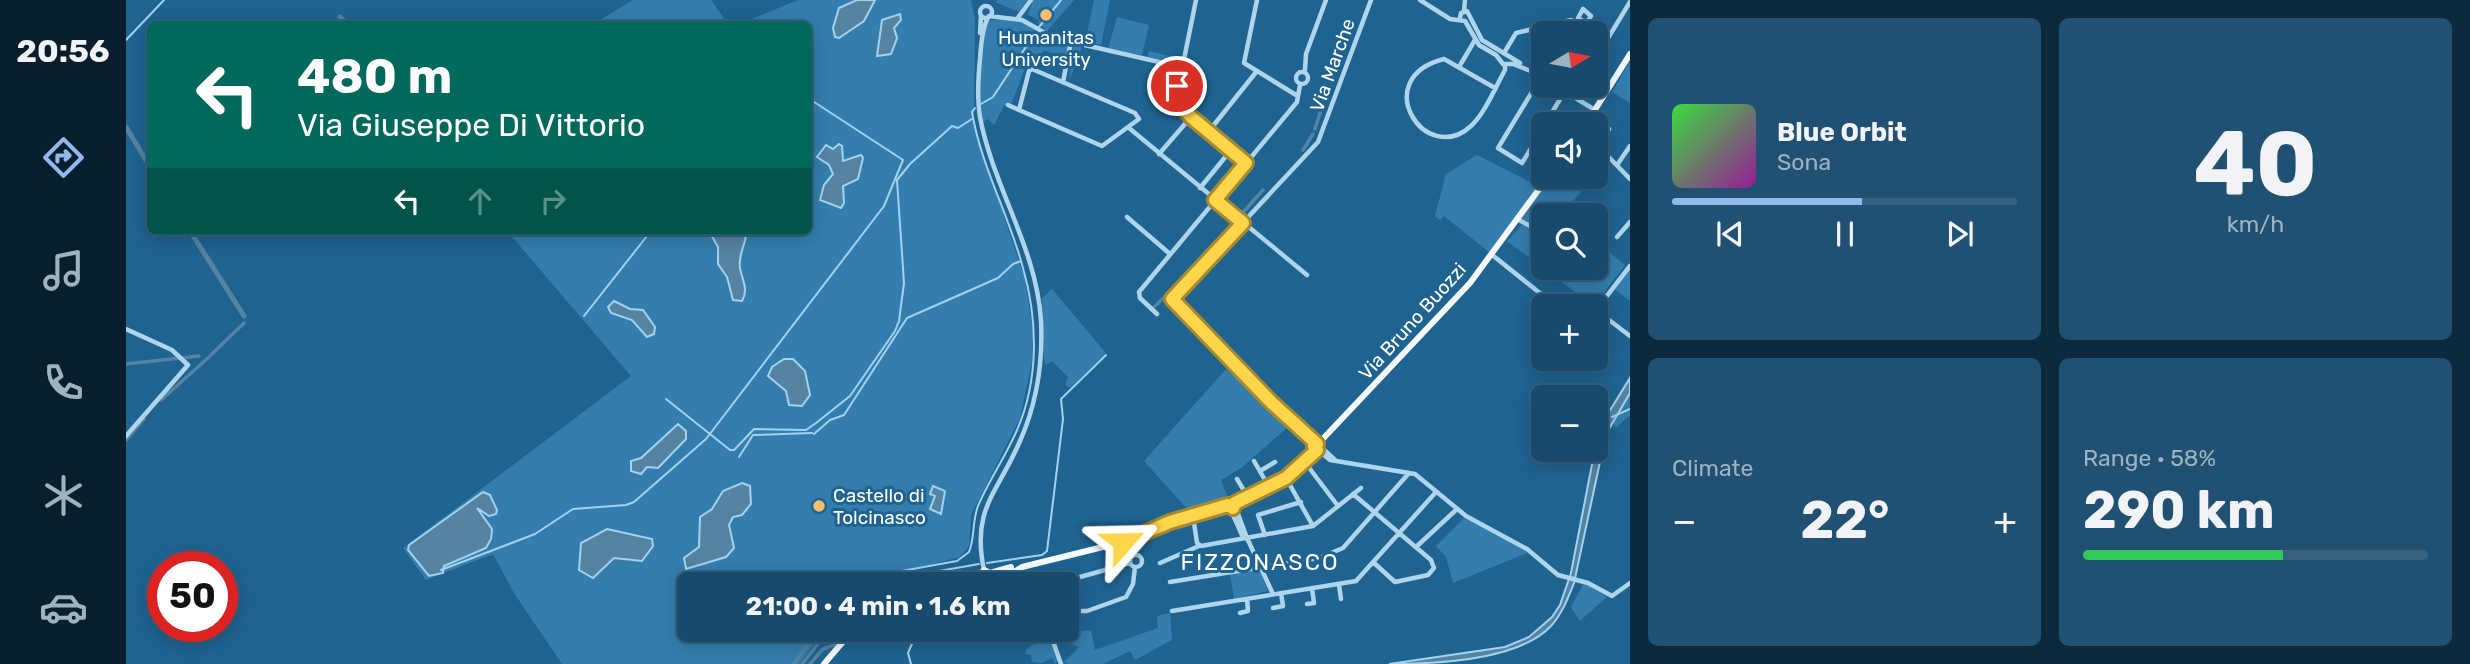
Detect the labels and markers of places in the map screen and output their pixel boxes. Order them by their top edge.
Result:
marker: Humanitas University [1038,7,1054,23]
place label: Humanitas University [998,26,1094,71]
pin [1147,56,1207,116]
place label: Castello di Tolcinasco [833,484,926,529]
marker: Castello di Tolcinasco [811,498,827,514]

